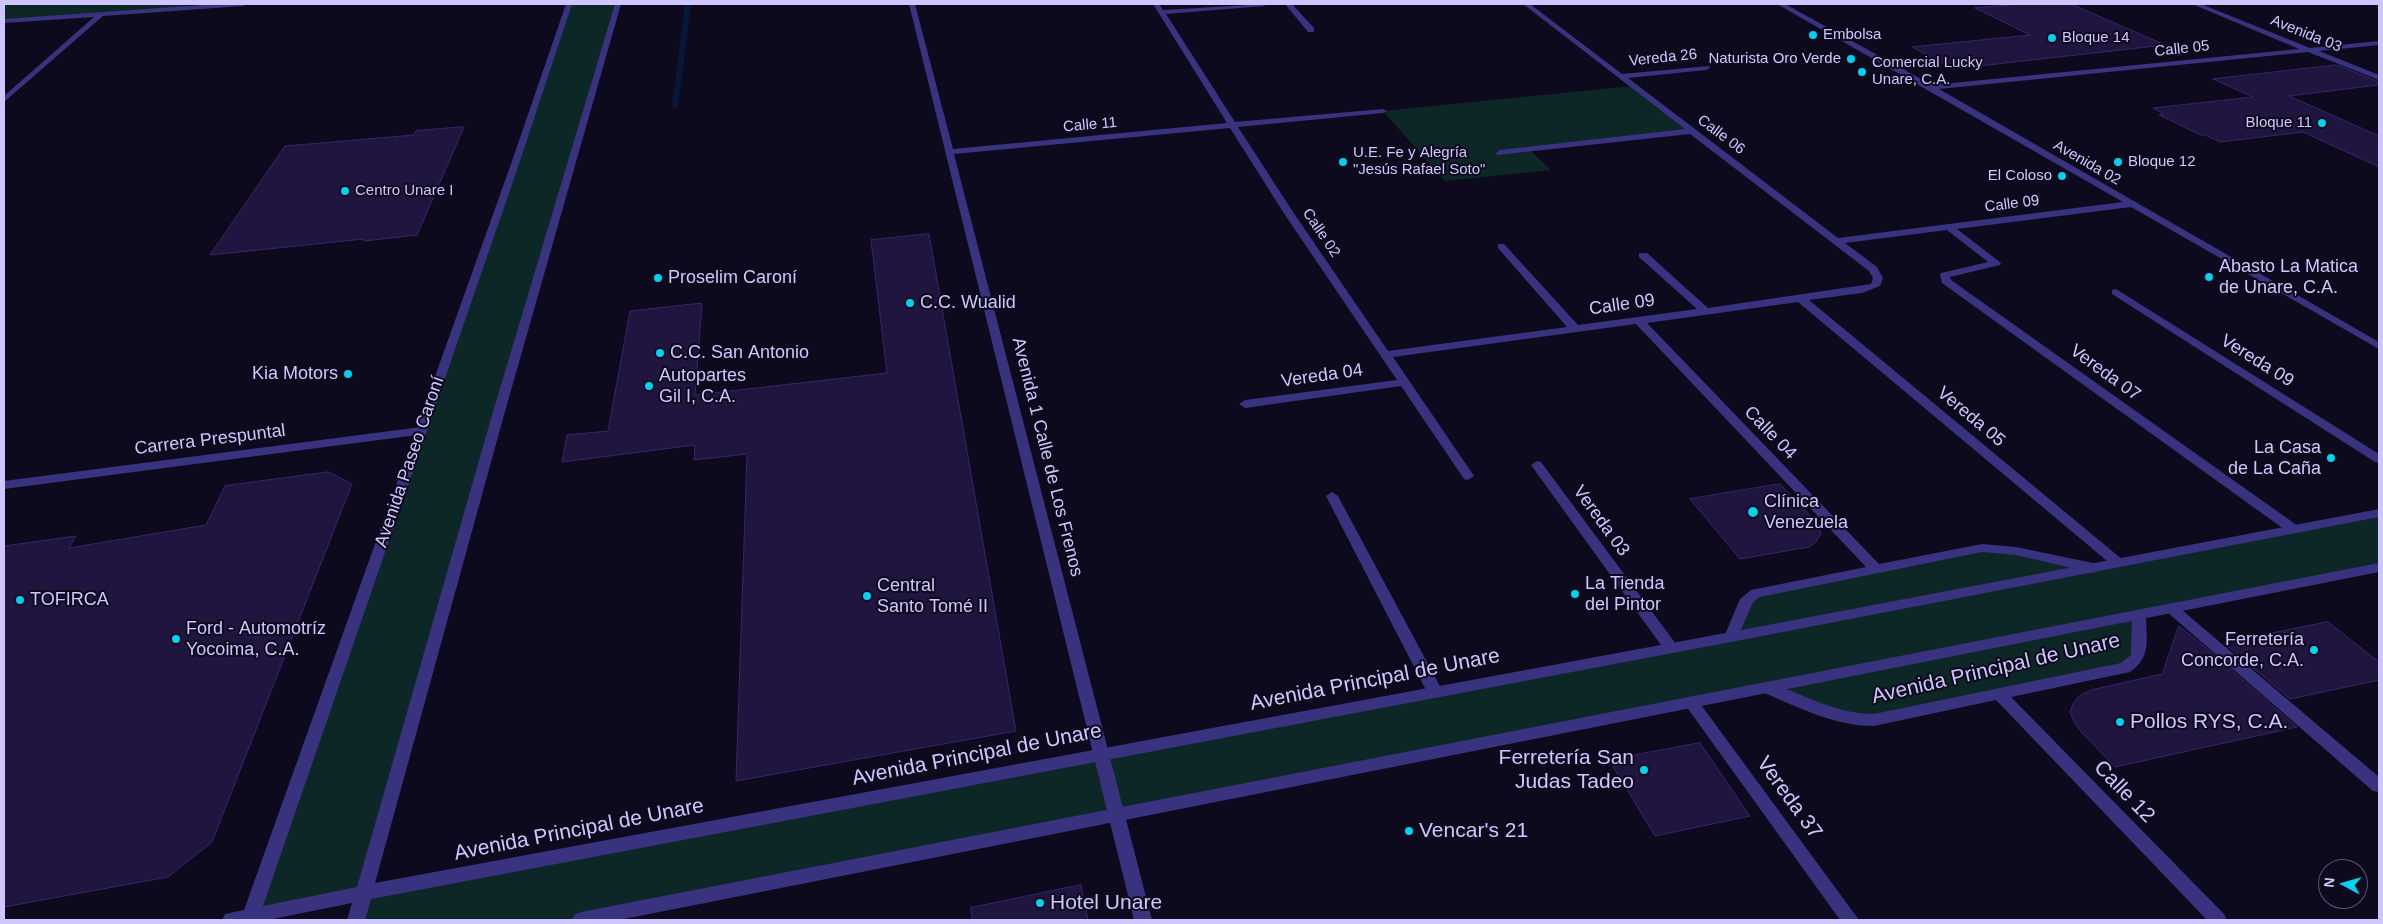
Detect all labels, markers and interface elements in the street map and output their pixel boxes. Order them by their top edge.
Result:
street label: Avenida 03 [2268,12,2344,56]
place label: Embolsa [1823,26,1881,44]
marker: Embolsa [1807,29,1819,41]
place label: Bloque 14 [2062,29,2130,47]
marker: Bloque 14 [2046,32,2058,44]
street label: Calle 05 [2154,37,2210,61]
street label: Vereda 26 [1628,45,1698,71]
place label: Naturista Oro Verde [1708,50,1841,68]
marker: Naturista Oro Verde [1845,53,1857,65]
place label: Comercial Lucky Unare, C.A. [1872,54,1983,89]
marker: Comercial Lucky Unare, C.A. [1856,66,1868,78]
street label: Calle 06 [1694,111,1748,159]
street label: Calle 11 [1062,114,1118,136]
place label: Bloque 11 [2246,114,2312,132]
marker: Bloque 11 [2316,117,2328,129]
street label: Avenida 02 [2050,137,2124,189]
place label: U.E. Fe y Alegría "Jesús Rafael Soto" [1353,144,1485,179]
place label: Bloque 12 [2128,153,2196,171]
marker: U.E. Fe y Alegría "Jesús Rafael Soto" [1337,156,1349,168]
marker: Bloque 12 [2112,156,2124,168]
place label: El Coloso [1988,167,2052,185]
marker: El Coloso [2056,170,2068,182]
place label: Centro Unare I [355,182,453,200]
marker: Centro Unare I [339,185,351,197]
street label: Calle 09 [1984,192,2040,216]
street label: Calle 02 [1298,205,1344,261]
place label: Abasto La Matica de Unare, C.A. [2219,256,2358,298]
place label: Proselim Caroní [668,267,797,289]
marker: Abasto La Matica de Unare, C.A. [2203,271,2215,283]
marker: Proselim Caroní [652,272,664,284]
street label: Calle 09 [1588,290,1656,320]
place label: C.C. Wualid [920,292,1016,314]
marker: C.C. Wualid [904,297,916,309]
street label: Vereda 09 [2216,330,2298,392]
street label: Avenida 1 Calle de Los Frenos [1007,335,1087,579]
street label: Vereda 07 [2065,340,2145,406]
place label: C.C. San Antonio [670,342,809,364]
marker: C.C. San Antonio [654,347,666,359]
street label: Vereda 04 [1280,360,1364,392]
place label: Kia Motors [252,363,338,385]
place label: Autopartes Gil I, C.A. [659,365,746,408]
marker: Kia Motors [342,368,354,380]
street label: Avenida Paseo Caroní [371,373,449,551]
marker: Autopartes Gil I, C.A. [643,380,655,392]
street label: Vereda 05 [1933,382,2009,452]
street label: Calle 04 [1739,402,1801,464]
street label: Carrera Prespuntal [133,420,287,460]
place label: La Casa de La Caña [2228,437,2321,479]
marker: La Casa de La Caña [2325,452,2337,464]
street label: Vereda 03 [1568,481,1634,561]
place label: Clínica Venezuela [1764,491,1848,534]
marker: Clínica Venezuela [1746,505,1760,519]
place label: La Tienda del Pintor [1585,573,1664,616]
place label: Central Santo Tomé II [877,575,988,618]
marker: La Tienda del Pintor [1569,588,1581,600]
place label: TOFIRCA [30,589,109,611]
marker: Central Santo Tomé II [861,590,873,602]
marker: TOFIRCA [14,594,26,606]
place label: Ford - Automotríz Yocoima, C.A. [186,618,326,660]
street label: Avenida Principal de Unare [1869,628,2123,710]
place label: Ferretería Concorde, C.A. [2181,629,2304,672]
marker: Ford - Automotríz Yocoima, C.A. [170,633,182,645]
street label: Avenida Principal de Unare [1248,643,1502,717]
marker: Ferretería Concorde, C.A. [2308,644,2320,656]
place label: Pollos RYS, C.A. [2130,709,2288,735]
marker: Pollos RYS, C.A. [2114,716,2126,728]
street label: Avenida Principal de Unare [850,718,1104,792]
place label: Ferretería San Judas Tadeo [1499,745,1634,795]
street label: Vereda 37 [1751,752,1827,844]
street label: Calle 12 [2088,756,2160,828]
marker: Ferretería San Judas Tadeo [1638,764,1650,776]
street label: Avenida Principal de Unare [452,793,706,867]
place label: Vencar's 21 [1419,818,1528,844]
marker: Vencar's 21 [1403,825,1415,837]
north arrow [2318,859,2368,909]
text: N [2321,877,2338,888]
place label: Hotel Unare [1050,890,1162,916]
marker: Hotel Unare [1034,897,1046,909]

